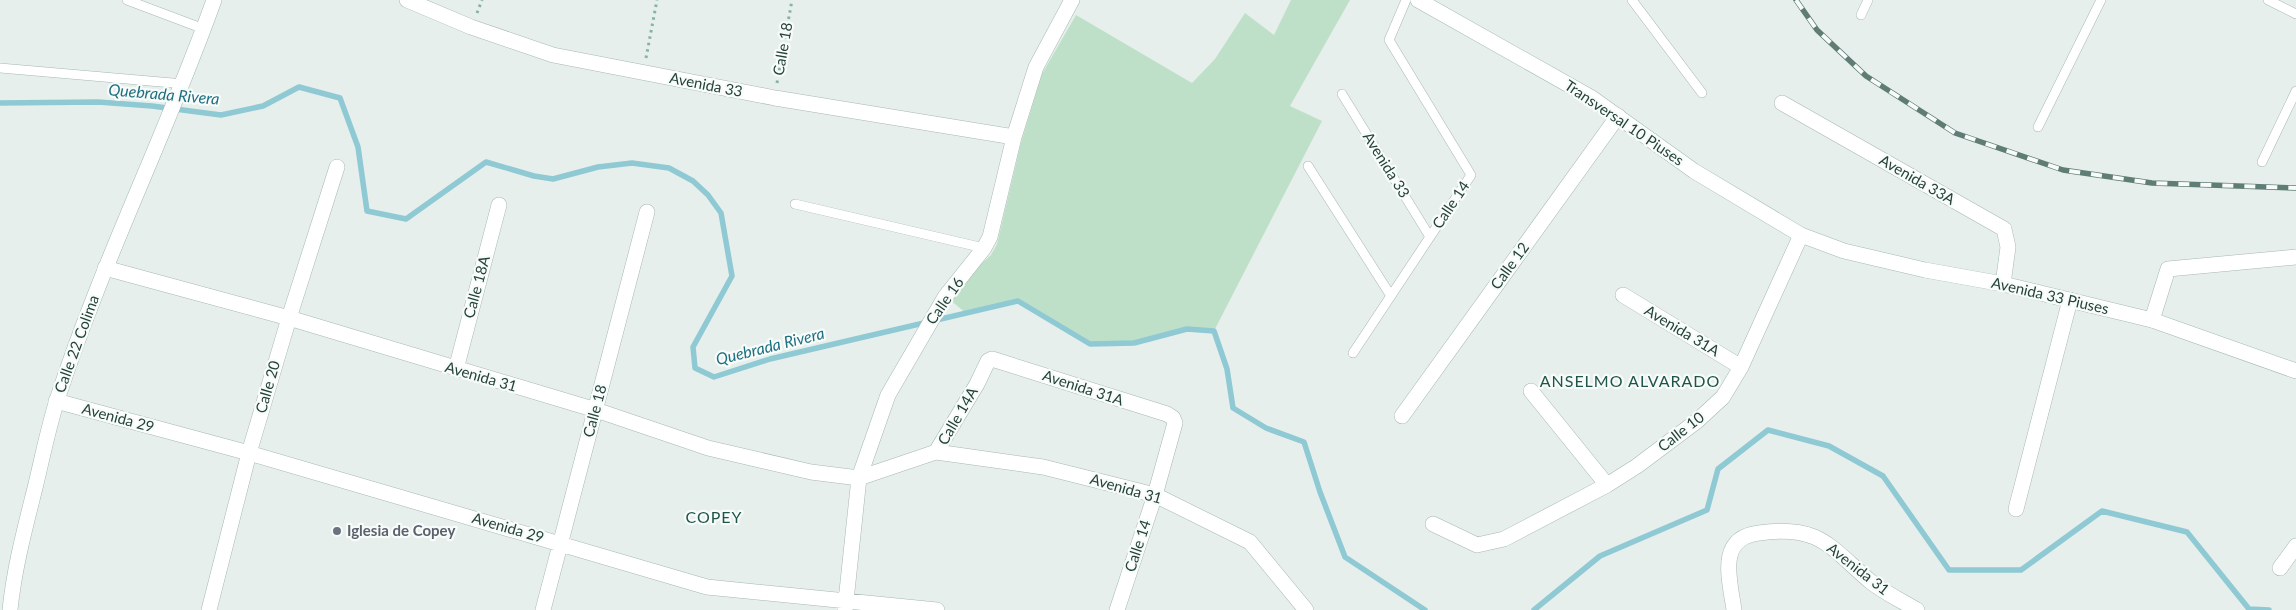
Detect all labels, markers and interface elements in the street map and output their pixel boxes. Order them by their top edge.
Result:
street label: Calle 18 [768,21,796,77]
street label: Avenida 33 [668,68,744,100]
street label: Transversal 10 Piuses [1561,76,1688,169]
water label: Quebrada Rivera [108,79,220,108]
street label: Avenida 33 [1360,128,1414,201]
street label: Avenida 33A [1877,150,1959,208]
street label: Calle 14 [1428,177,1473,232]
street label: Calle 12 [1486,238,1532,292]
street label: Calle 18A [459,253,493,320]
street label: Calle 16 [921,273,967,328]
street label: Avenida 33 Piuses [1990,273,2111,317]
street label: Calle 22 Colima [50,292,102,395]
street label: Avenida 31A [1642,301,1724,360]
water label: Quebrada Rivera [714,323,826,368]
street label: Avenida 31 [443,357,519,395]
street label: Calle 20 [251,358,283,415]
street label: Avenida 31A [1040,365,1127,409]
district label: ANSELMO ALVARADO [1540,371,1720,390]
street label: Calle 18 [578,382,610,439]
street label: Calle 14A [933,383,981,448]
street label: Avenida 29 [80,399,156,435]
street label: Calle 10 [1654,407,1707,455]
street label: Avenida 31 [1088,469,1164,507]
district label: COPEY [685,507,743,526]
street label: Avenida 29 [470,508,546,546]
street label: Calle 14 [1120,517,1154,574]
place label: Iglesia de Copey [347,521,455,539]
marker: Iglesia de Copey [331,525,343,537]
street label: Avenida 31 [1824,538,1893,598]

